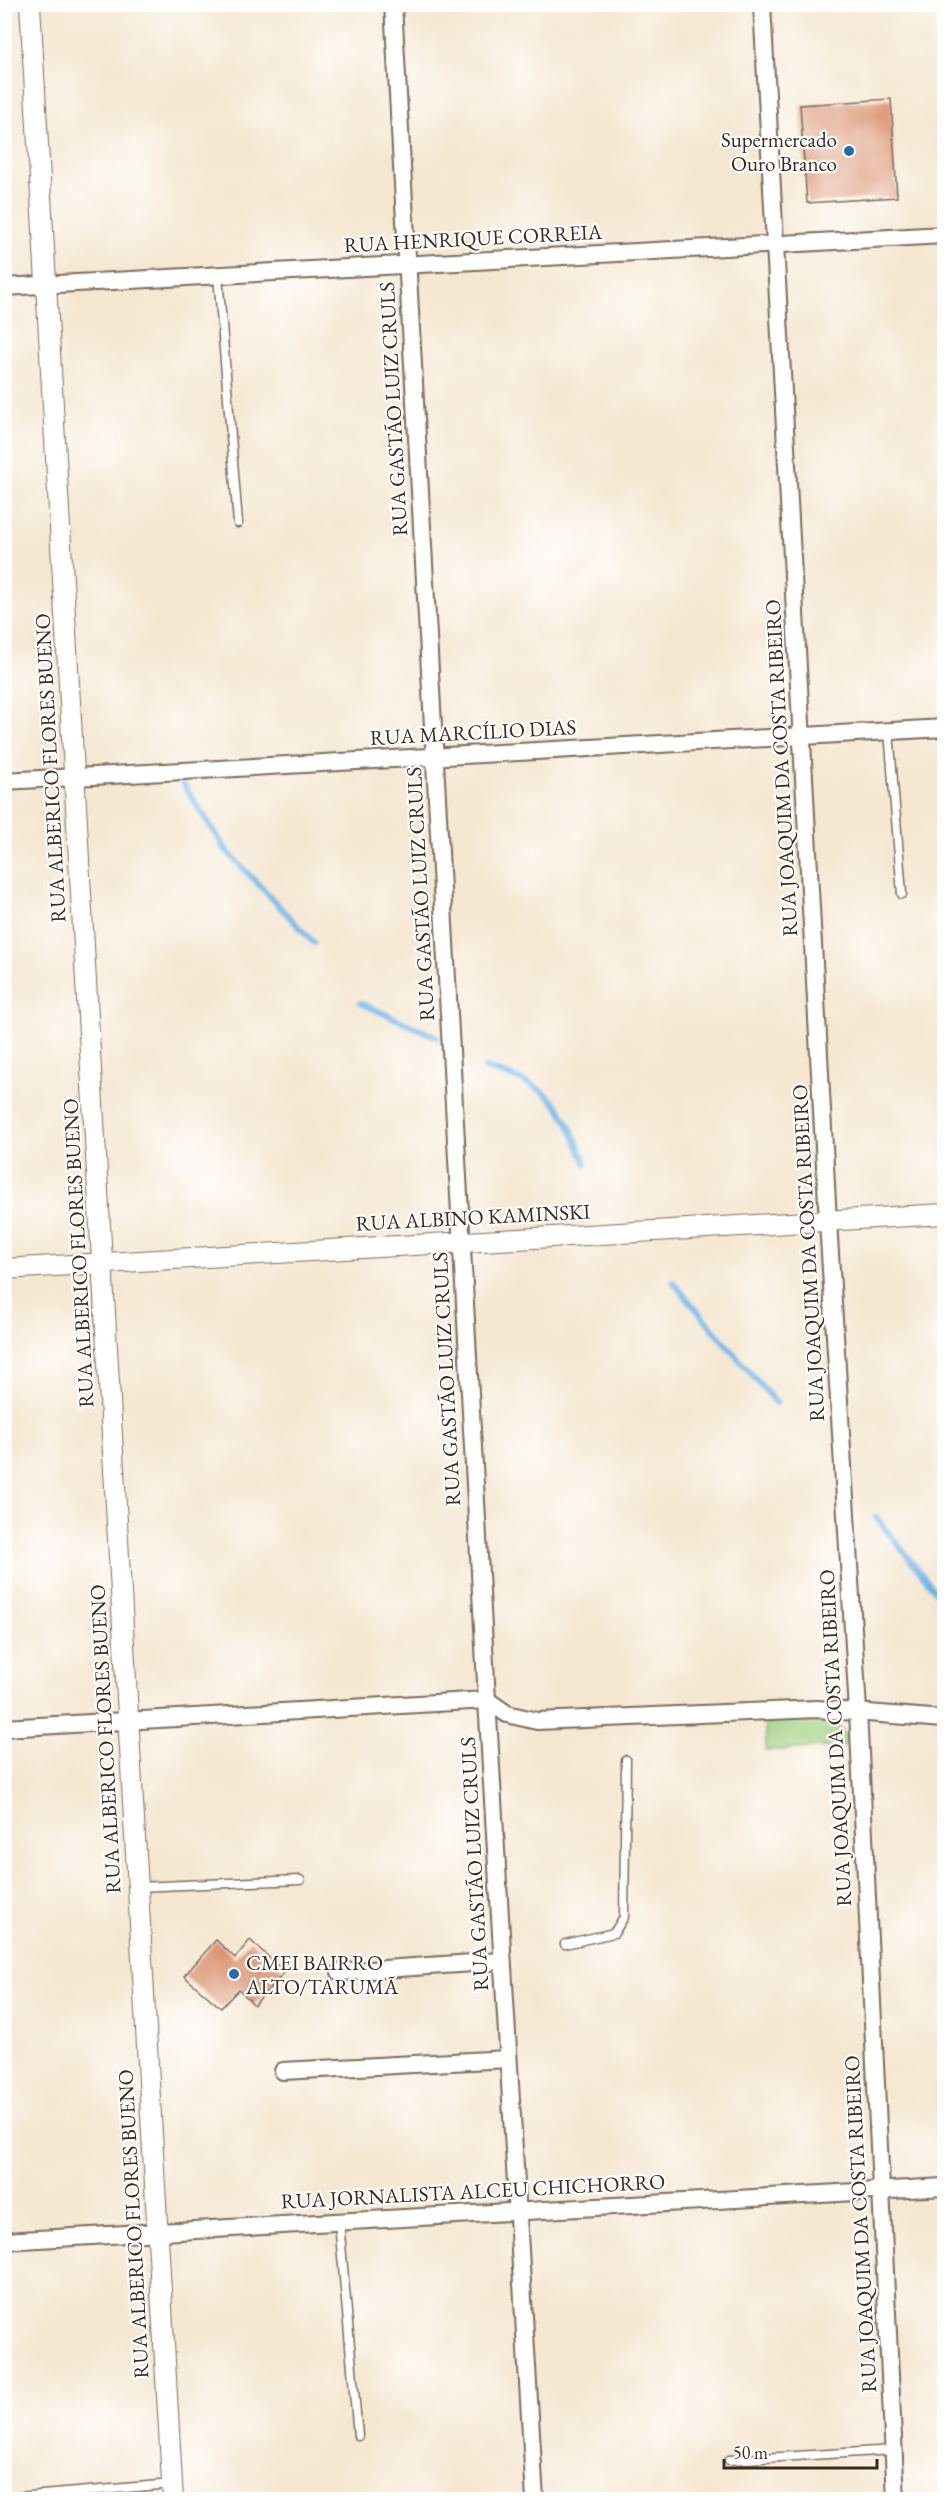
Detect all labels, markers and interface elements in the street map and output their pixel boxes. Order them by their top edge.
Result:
place label: Supermercado Ouro Branco [721,126,837,177]
marker: Supermercado Ouro Branco [842,144,856,158]
street label: RUA HENRIQUE CORREIA [343,218,603,259]
street label: RUA GASTÃO LUIZ CRULS [373,281,413,537]
street label: RUA JOAQUIM DA COSTA RIBEIRO [759,599,804,937]
street label: RUA ALBERICO FLORES BUENO [28,613,72,923]
street label: RUA MARCÍLIO DIAS [369,713,577,751]
street label: RUA GASTÃO LUIZ CRULS [400,766,440,1022]
street label: RUA JOAQUIM DA COSTA RIBEIRO [786,1084,831,1422]
street label: RUA ALBERICO FLORES BUENO [56,1098,100,1408]
street label: RUA ALBINO KAMINSKI [355,1197,591,1237]
street label: RUA GASTÃO LUIZ CRULS [426,1251,466,1507]
street label: RUA JOAQUIM DA COSTA RIBEIRO [813,1569,858,1907]
street label: RUA ALBERICO FLORES BUENO [83,1584,127,1894]
street label: RUA GASTÃO LUIZ CRULS [454,1736,494,1992]
place label: CMEI BAIRRO ALTO/TARUMÃ [245,1949,399,2000]
marker: CMEI BAIRRO ALTO/TARUMÃ [227,1967,241,1981]
street label: RUA JOAQUIM DA COSTA RIBEIRO [838,2055,883,2393]
street label: RUA ALBERICO FLORES BUENO [111,2069,155,2379]
street label: RUA JORNALISTA ALCEU CHICHORRO [280,2167,666,2215]
scale bar [724,2432,877,2470]
text: 50 m [733,2441,768,2464]

